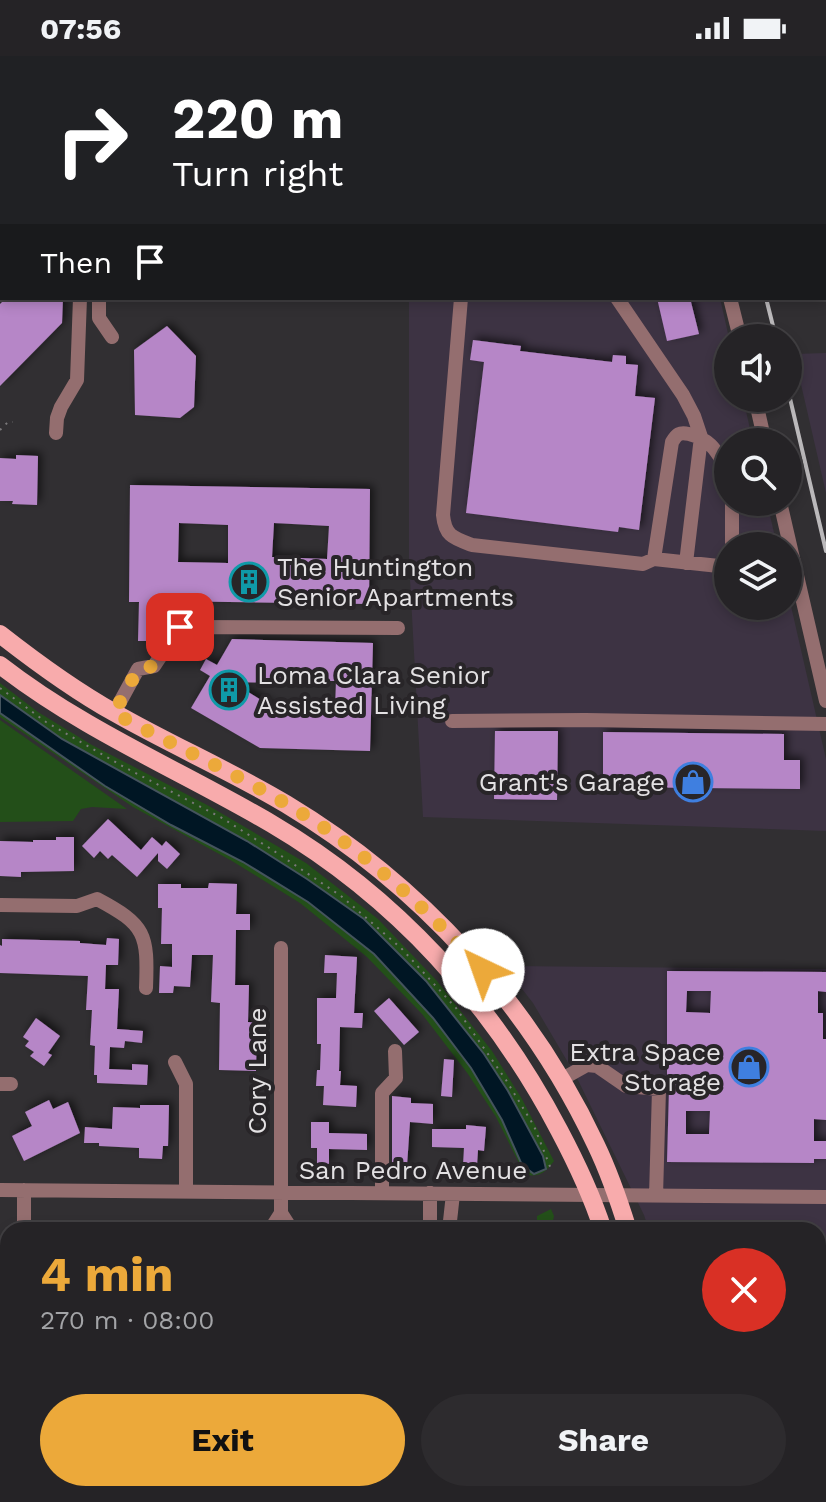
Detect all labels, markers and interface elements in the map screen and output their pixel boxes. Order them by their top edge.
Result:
text: 07:56 [40,11,121,46]
text: 220 m [172,86,344,152]
icon: right [40,88,144,192]
text: Turn right [172,153,343,195]
icon: arrive [128,240,172,284]
text: Then [40,245,112,280]
map controls [714,324,802,620]
button: sound [714,324,802,412]
button: search [714,428,802,516]
button: layers [714,532,802,620]
place label: The Huntington Senior Apartments [277,552,514,612]
building icon: The Huntington Senior Apartments [228,561,270,603]
pin [146,593,214,661]
icon: arrive [158,605,202,649]
place label: Loma Clara Senior Assisted Living [257,660,490,720]
building icon: Loma Clara Senior Assisted Living [208,669,250,711]
shop icon: Grant's Garage [672,761,714,803]
place label: Grant's Garage [479,767,665,797]
position arrow [441,928,525,1012]
street label: Cory Lane [242,1007,272,1135]
place label: Extra Space Storage [569,1037,721,1097]
shop icon: Extra Space Storage [728,1046,770,1088]
street label: San Pedro Avenue [299,1155,527,1185]
text: 4 min [40,1246,174,1303]
button: close [702,1248,786,1332]
text: 270 m · 08:00 [40,1305,214,1335]
button: Exit [40,1394,405,1486]
button: Share [421,1394,786,1486]

